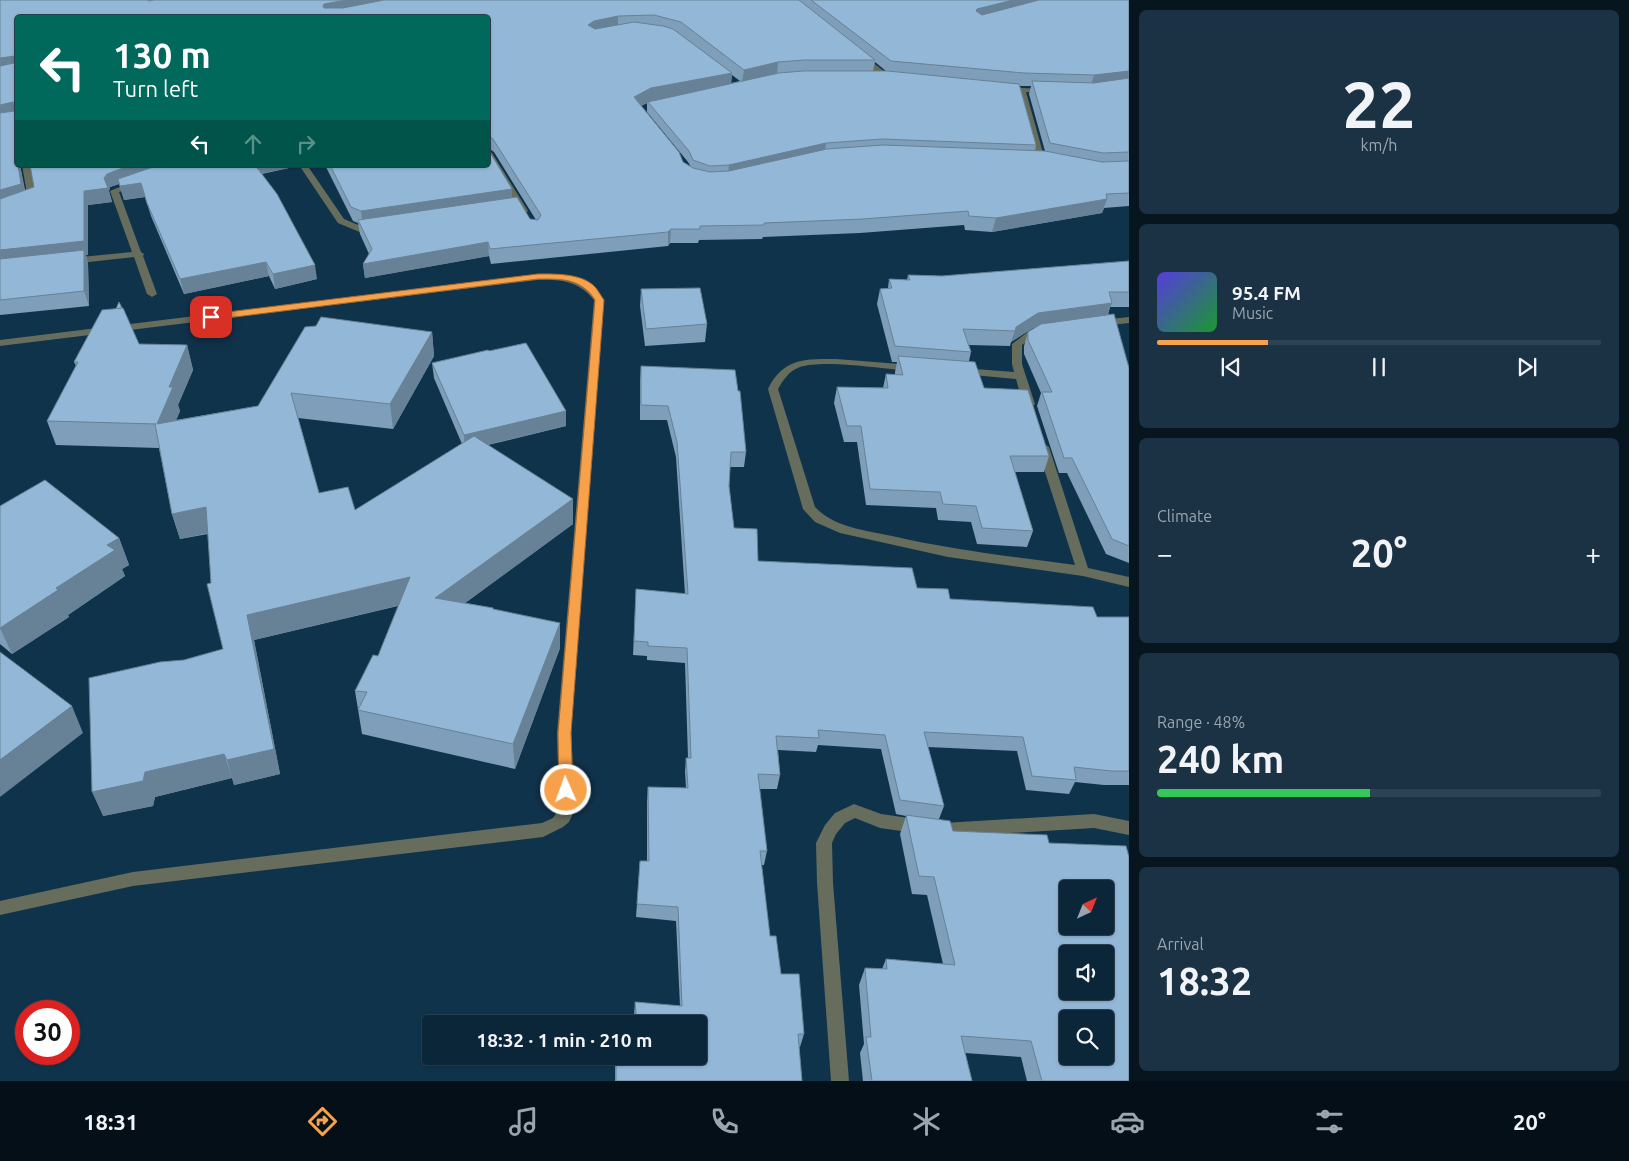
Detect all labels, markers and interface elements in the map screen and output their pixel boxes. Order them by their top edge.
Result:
icon: left [30,35,95,100]
text: 130 m [113,35,211,75]
text: 22 [1342,67,1416,140]
text: Turn left [113,76,198,101]
icon: left [186,130,214,158]
icon: ahead [239,130,267,158]
icon: right [292,130,320,158]
text: km/h [1361,136,1397,154]
text: 95.4 FM [1232,282,1301,304]
pin [190,296,232,338]
icon: arrive [197,303,225,331]
text: Music [1232,304,1273,322]
icon: previous [1217,353,1245,381]
icon: pause [1365,353,1393,381]
icon: next [1513,353,1541,381]
text: Climate [1157,507,1212,525]
text: 20° [1351,532,1407,574]
text: − [1157,538,1173,569]
text: + [1585,538,1601,569]
text: Range · 48% [1157,713,1245,731]
text: 240 km [1157,738,1284,780]
position arrow [539,763,591,815]
north arrow [1059,880,1114,935]
map controls [1059,880,1114,1065]
text: Arrival [1157,935,1204,953]
button: sound [1059,945,1114,1000]
text: 18:32 [1157,960,1252,1002]
speed limit sign: 30 [15,1000,80,1065]
button: search [1059,1010,1114,1065]
text: 18:32 · 1 min · 210 m [477,1029,652,1051]
icon: directions [305,1104,340,1139]
icon: music [506,1104,541,1139]
icon: phone [707,1104,742,1139]
icon: climate [909,1104,944,1139]
icon: car [1110,1104,1145,1139]
icon: filters [1312,1104,1347,1139]
text: 18:31 [83,1109,138,1134]
text: 20° [1513,1109,1546,1134]

